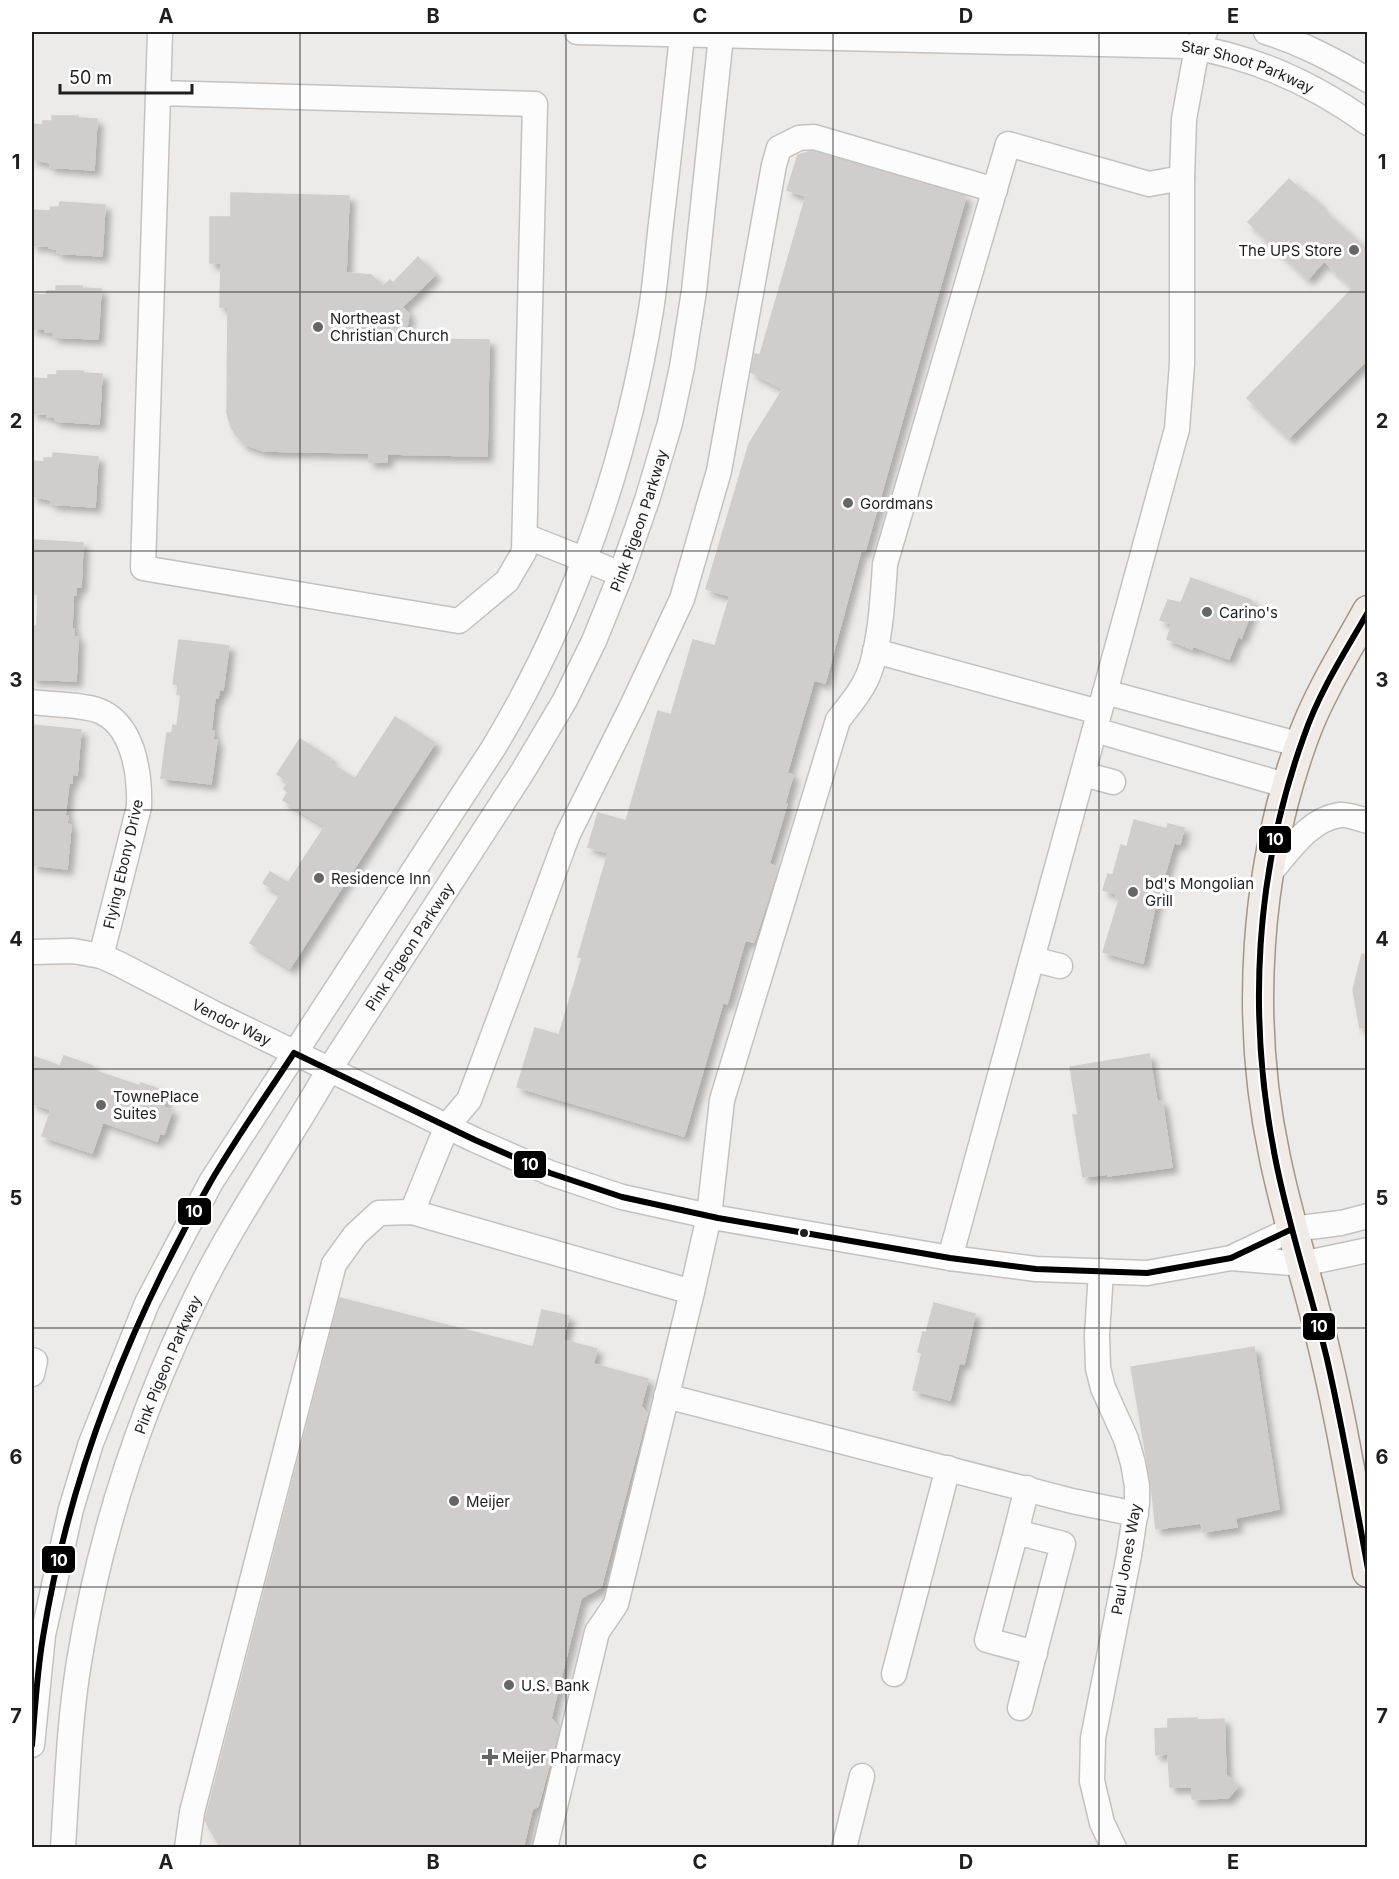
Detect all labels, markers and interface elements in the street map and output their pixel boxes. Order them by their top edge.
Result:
text: A [159,4,174,28]
text: B [426,4,440,28]
text: C [693,4,707,28]
text: D [959,4,973,28]
text: E [1227,4,1239,28]
street label: Star Shoot Parkway [1181,36,1318,97]
scale bar [60,57,192,95]
text: 50 m [69,67,112,88]
text: 1 [12,150,20,174]
text: 1 [1378,150,1386,174]
place label: The UPS Store [1238,241,1342,260]
marker: The UPS Store [1347,243,1361,257]
place label: Northeast Christian Church [330,309,449,345]
marker: Northeast Christian Church [311,320,325,334]
text: 2 [10,409,22,433]
text: 2 [1376,409,1388,433]
street label: Pink Pigeon Parkway [605,446,671,594]
place label: Gordmans [860,494,933,513]
marker: Gordmans [841,496,855,510]
place label: Carino's [1219,603,1278,622]
marker: Carino's [1200,605,1214,619]
text: 3 [10,668,22,692]
text: 3 [1376,668,1388,692]
street label: Flying Ebony Drive [99,797,147,931]
line badge: 10 [1258,825,1292,854]
text: 10 [1266,829,1284,849]
place label: Residence Inn [331,869,431,888]
marker: Residence Inn [312,871,326,885]
place label: bd's Mongolian Grill [1145,874,1254,910]
street label: Pink Pigeon Parkway [361,878,458,1014]
marker: bd's Mongolian Grill [1126,885,1140,899]
text: 4 [9,927,23,951]
text: 4 [1375,927,1389,951]
street label: Vendor Way [189,994,275,1050]
place label: TownePlace Suites [113,1087,199,1123]
marker: TownePlace Suites [94,1098,108,1112]
line badge: 10 [513,1150,547,1179]
text: 10 [521,1154,539,1174]
text: 5 [10,1186,22,1210]
text: 5 [1376,1186,1388,1210]
line badge: 10 [177,1197,212,1226]
text: 10 [185,1201,203,1221]
unlabelled marker [798,1227,810,1239]
street label: Pink Pigeon Parkway [130,1291,205,1436]
line badge: 10 [1302,1312,1336,1341]
text: 10 [1310,1316,1328,1336]
text: 6 [10,1445,23,1469]
text: 6 [1376,1445,1389,1469]
place label: Meijer [466,1492,510,1511]
marker: Meijer [447,1494,461,1508]
street label: Paul Jones Way [1107,1501,1145,1616]
line badge: 10 [41,1545,76,1574]
text: 10 [50,1550,68,1570]
place label: U.S. Bank [521,1676,590,1695]
marker: U.S. Bank [502,1678,516,1692]
text: 7 [10,1704,22,1728]
text: 7 [1376,1704,1388,1728]
place label: Meijer Pharmacy [502,1748,622,1767]
marker: Meijer Pharmacy [483,1750,497,1764]
text: A [159,1850,174,1874]
text: B [426,1850,440,1874]
text: C [693,1850,707,1874]
text: D [959,1850,973,1874]
text: E [1227,1850,1239,1874]

